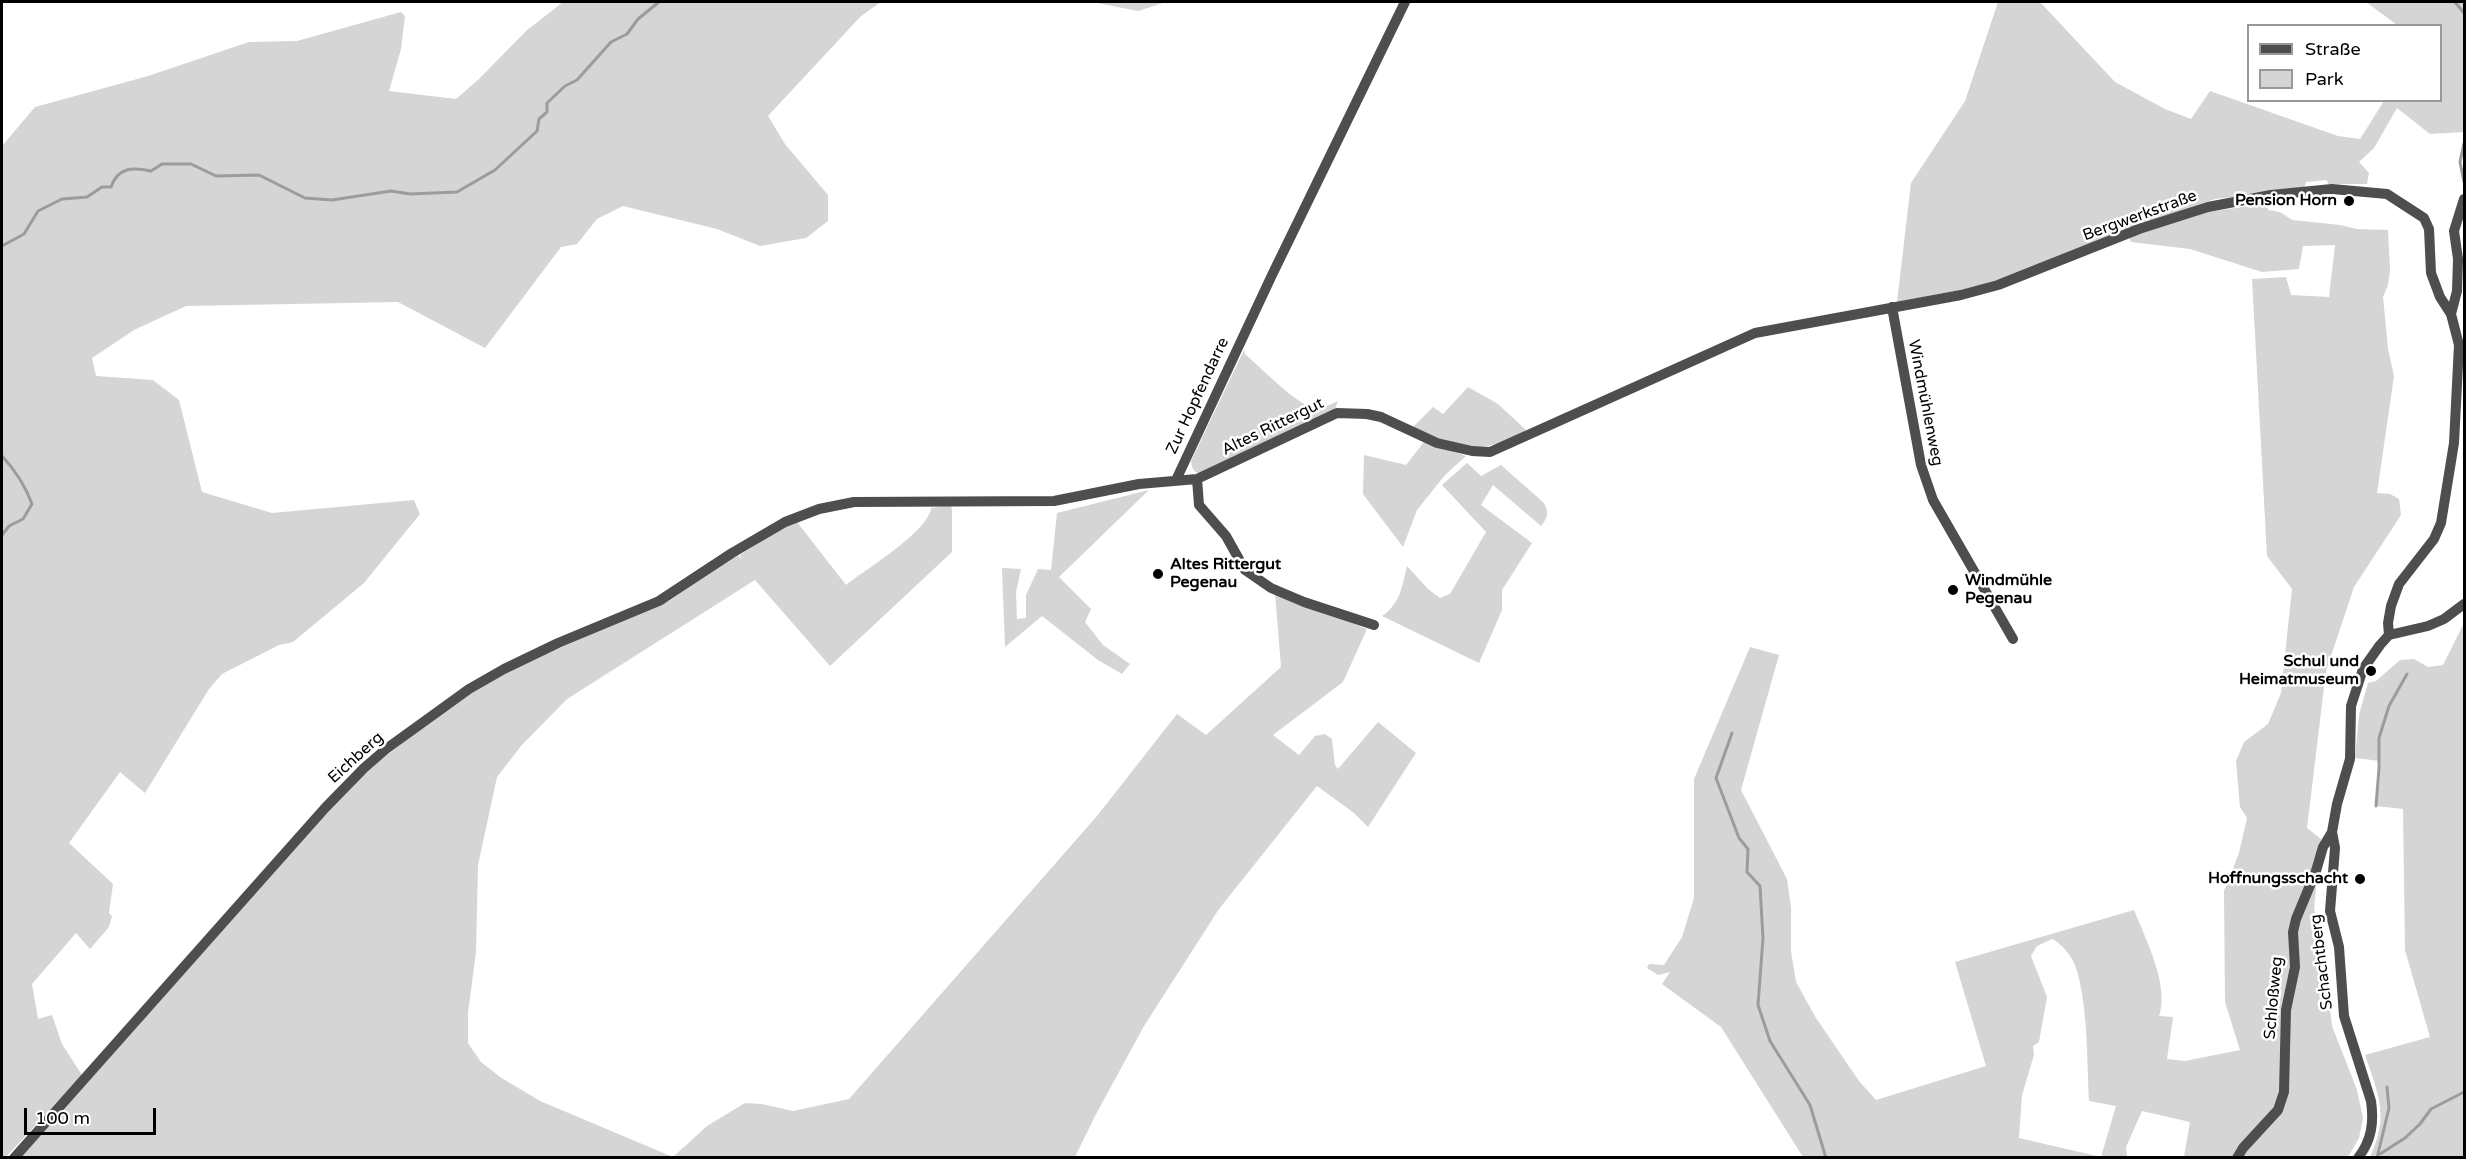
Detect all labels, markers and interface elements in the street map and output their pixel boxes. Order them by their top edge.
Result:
legend [2247,24,2442,102]
text: Straße [2305,38,2361,60]
text: Park [2305,68,2343,90]
street label: Bergwerkstraße [2080,186,2200,246]
place label: Pension Horn [2235,191,2337,211]
marker: Pension Horn [2342,194,2356,208]
street label: Zur Hopfendarre [1163,335,1233,457]
street label: Windmühlenweg [1903,338,1947,468]
street label: Altes Rittergut [1219,394,1327,460]
place label: Altes Rittergut Pegenau [1170,555,1281,593]
marker: Altes Rittergut Pegenau [1151,567,1165,581]
place label: Windmühle Pegenau [1965,571,2052,609]
marker: Windmühle Pegenau [1946,583,1960,597]
place label: Schul und Heimatmuseum [2239,652,2359,690]
marker: Schul und Heimatmuseum [2364,664,2378,678]
street label: Eichberg [324,728,388,788]
place label: Hoffnungsschacht [2208,869,2348,889]
marker: Hoffnungsschacht [2353,872,2367,886]
street label: Schachtberg [2307,913,2337,1011]
street label: Schloßweg [2261,956,2287,1040]
scale bar [27,1096,159,1134]
text: 100 m [35,1107,90,1129]

